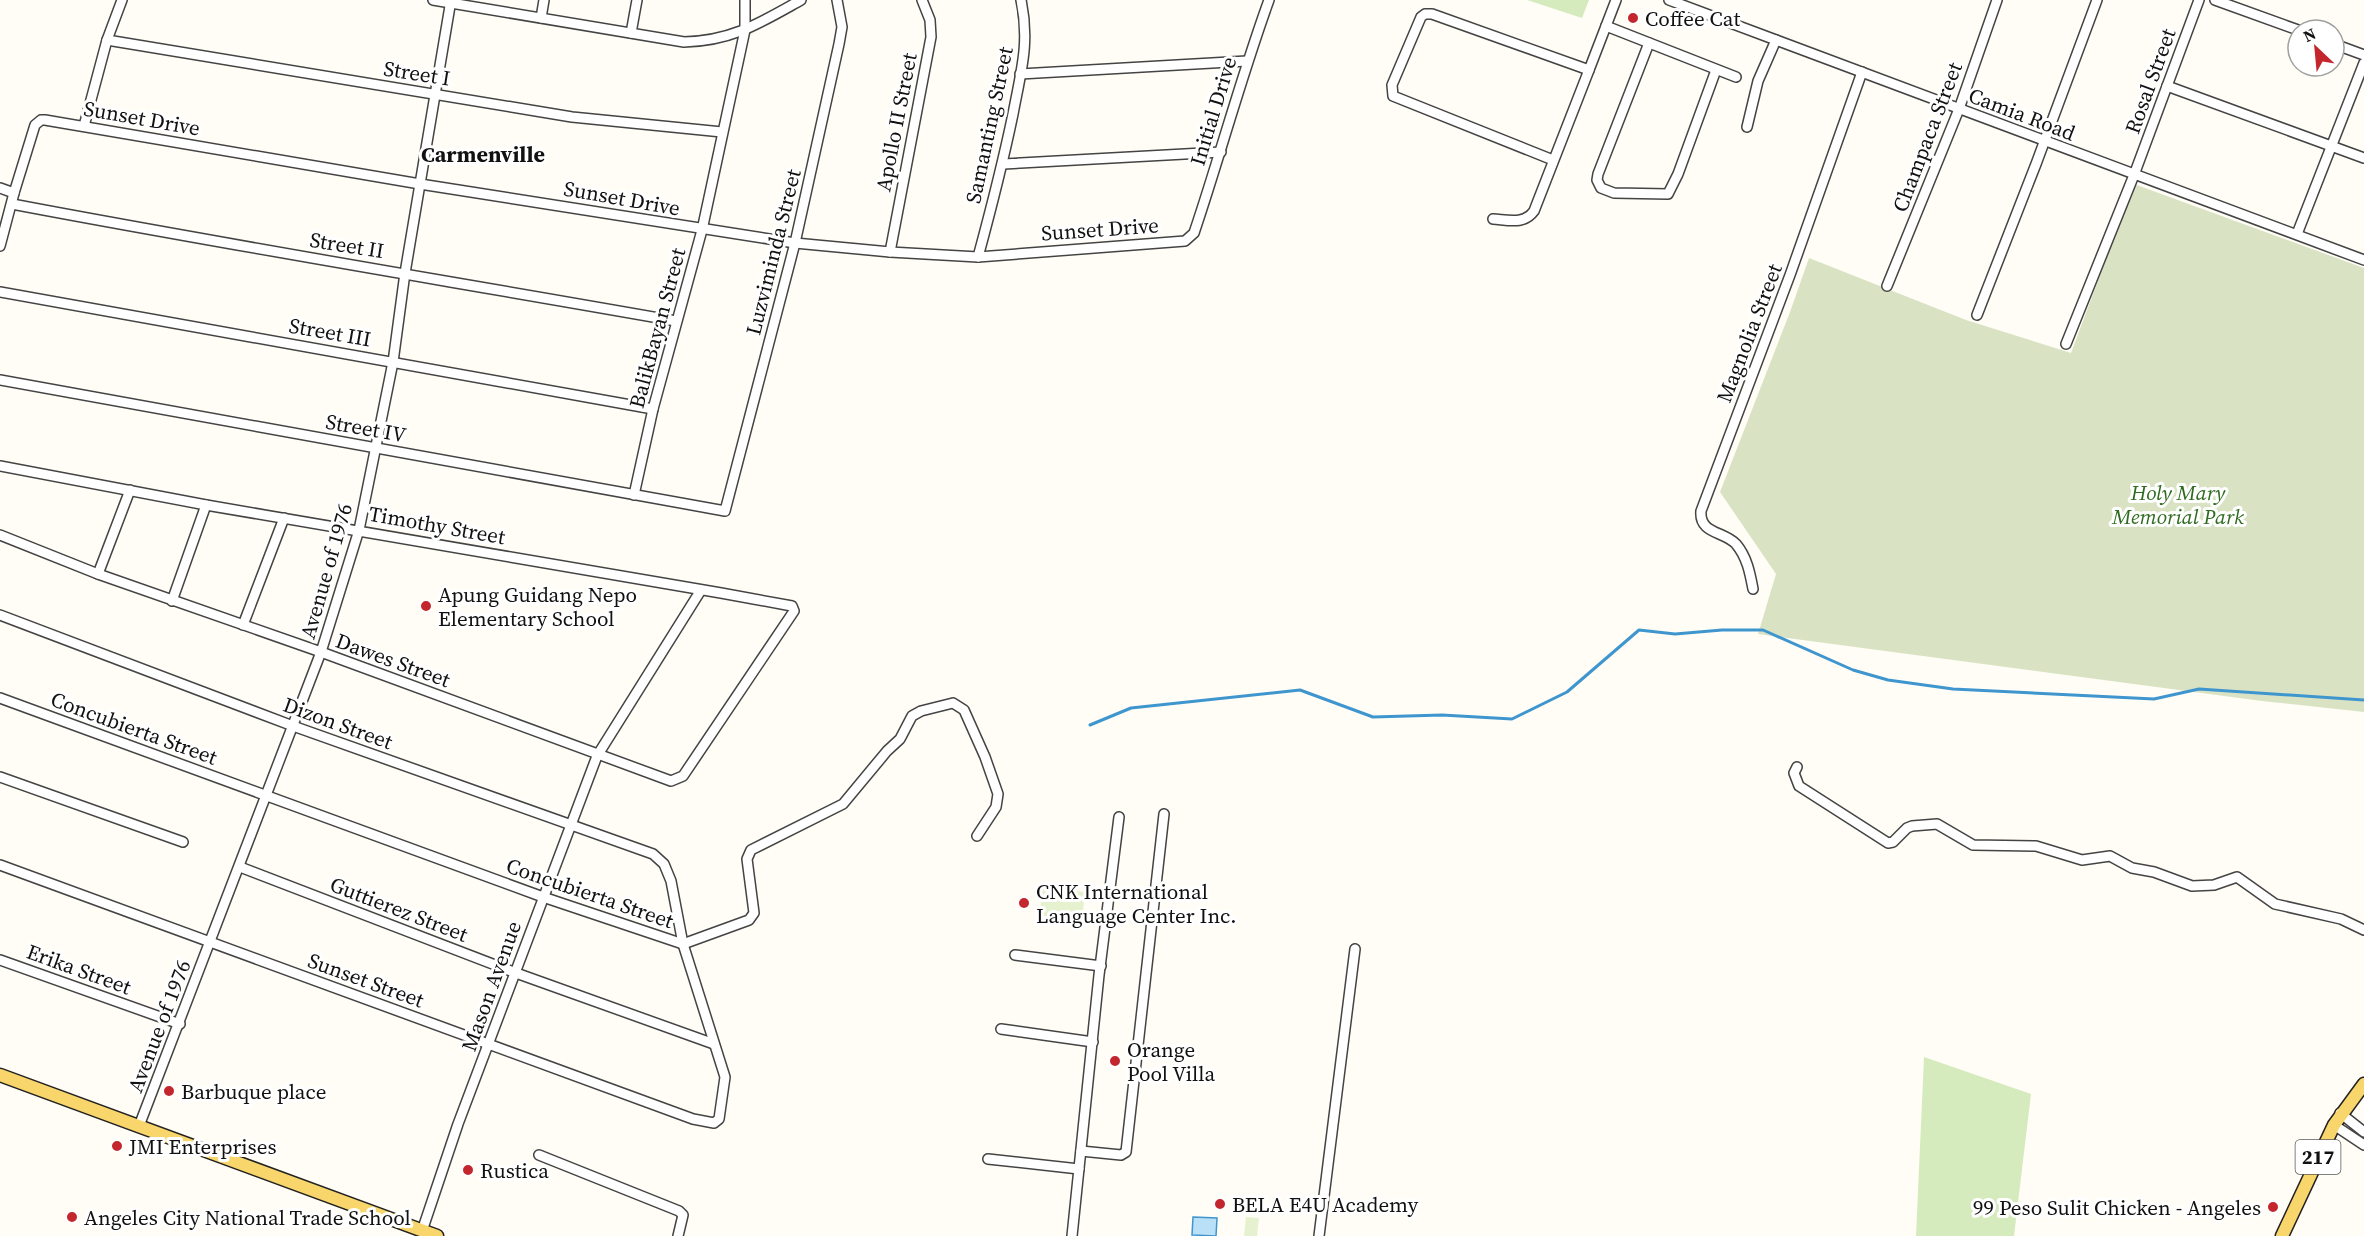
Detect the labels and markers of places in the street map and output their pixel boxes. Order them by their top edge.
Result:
place label: Coffee Cat [1645,4,1741,33]
marker: Coffee Cat [1626,11,1640,25]
place label: Apung Guidang Nepo Elementary School [438,580,637,633]
marker: Apung Guidang Nepo Elementary School [419,599,433,613]
place label: CNK International Language Center Inc. [1036,877,1237,930]
marker: CNK International Language Center Inc. [1017,896,1031,910]
place label: Orange Pool Villa [1127,1035,1215,1088]
marker: Orange Pool Villa [1108,1054,1122,1068]
place label: Barbuque place [181,1077,326,1106]
marker: Barbuque place [162,1084,176,1098]
place label: JMI Enterprises [128,1132,277,1161]
marker: JMI Enterprises [110,1139,124,1153]
place label: Rustica [480,1156,549,1185]
marker: Rustica [461,1163,475,1177]
place label: BELA E4U Academy [1232,1190,1418,1219]
place label: 99 Peso Sulit Chicken - Angeles [1973,1193,2261,1222]
marker: BELA E4U Academy [1213,1197,1227,1211]
marker: 99 Peso Sulit Chicken - Angeles [2266,1200,2280,1214]
place label: Angeles City National Trade School [84,1203,411,1232]
marker: Angeles City National Trade School [65,1210,79,1224]

